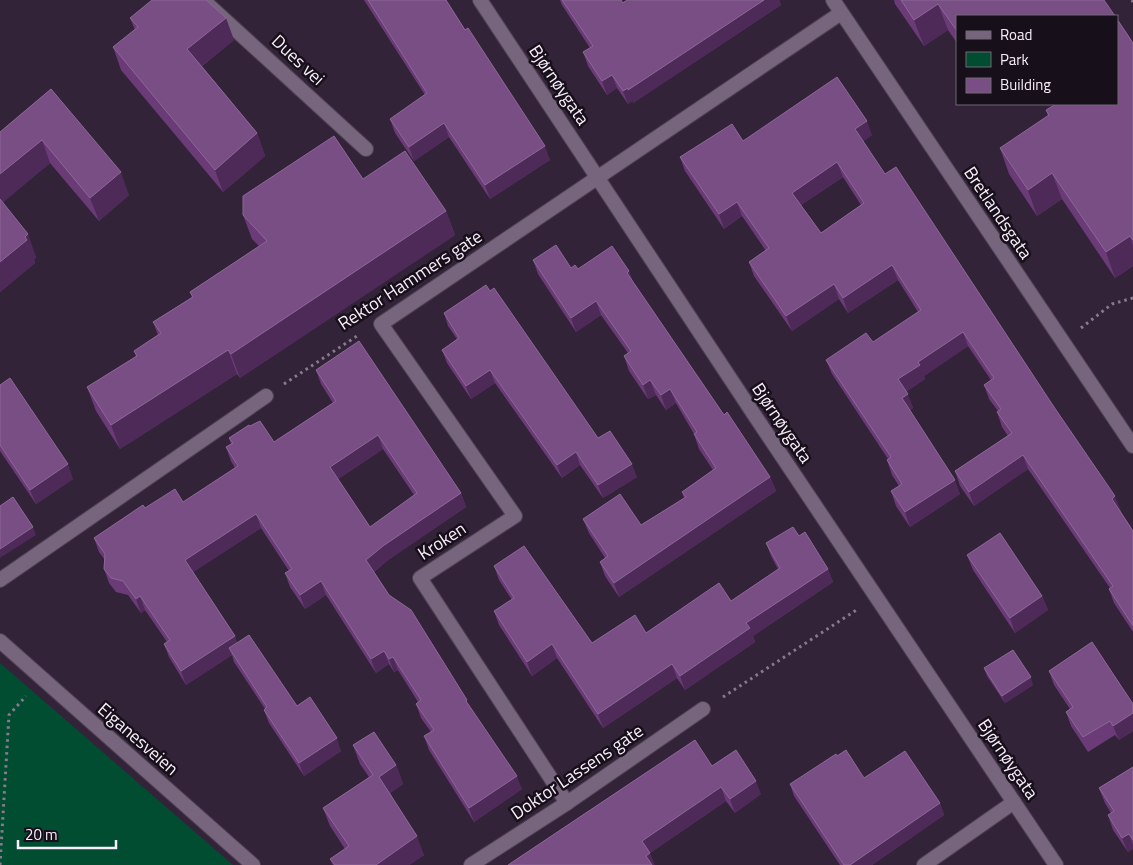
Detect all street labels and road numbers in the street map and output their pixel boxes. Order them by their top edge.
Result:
street label: Dues vei [266,28,331,91]
street label: Bjørnøygata [523,39,596,130]
street label: Bretlandsgata [957,161,1039,265]
street label: Rektor Hammers gate [332,223,487,336]
street label: Bjørnøygata [746,377,819,468]
street label: Kroken [412,515,471,566]
street label: Eiganesveien [92,696,185,781]
street label: Bjørnøygata [972,713,1045,804]
street label: Doktor Lassens gate [505,717,648,826]

